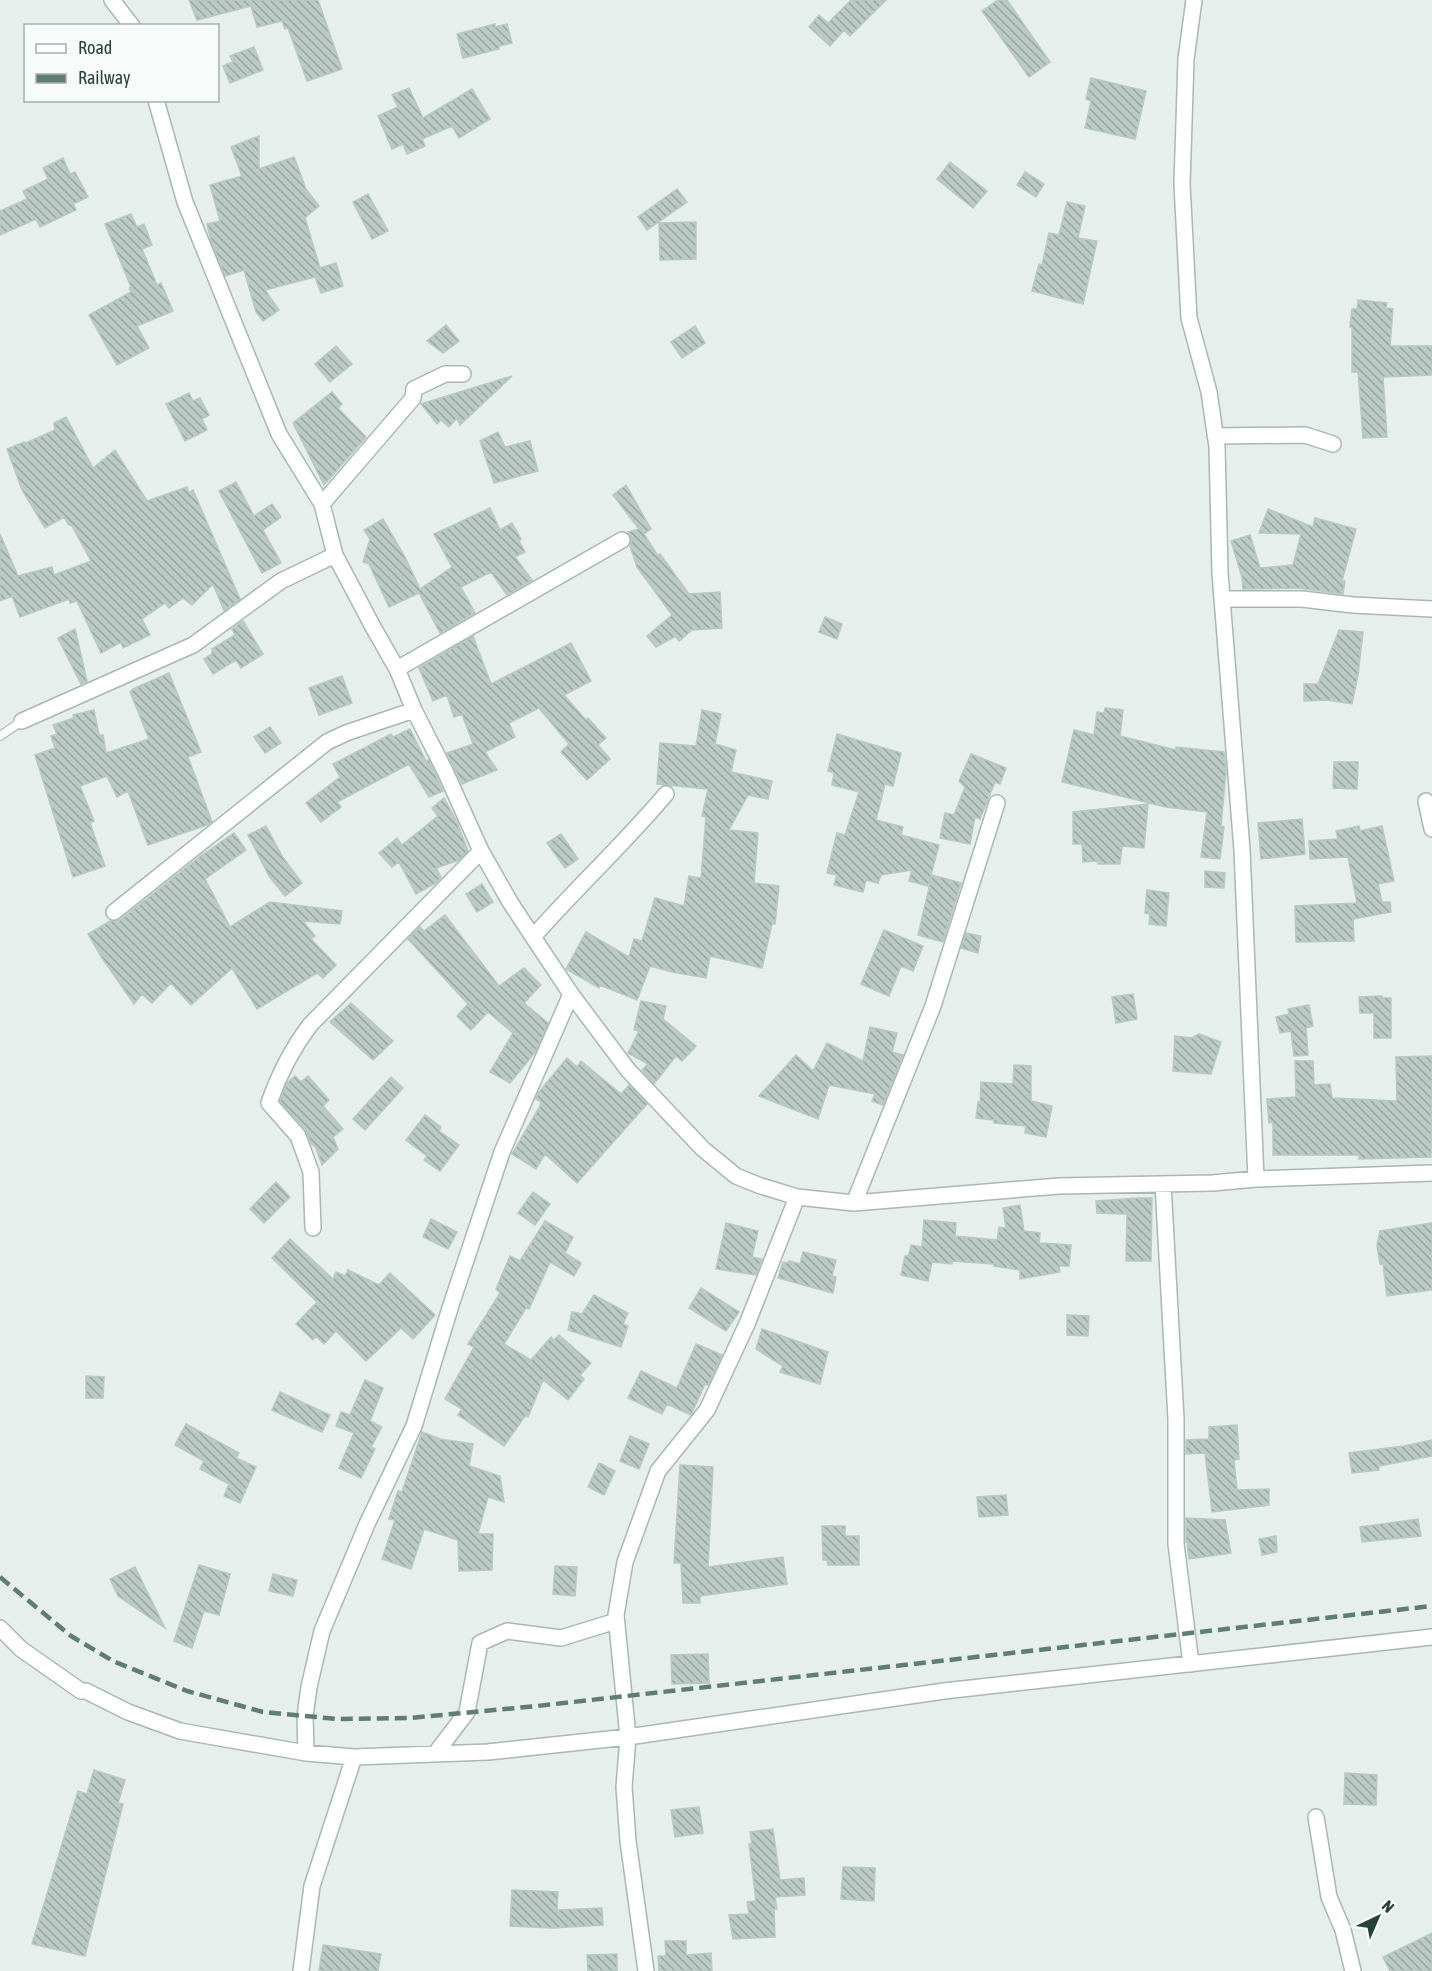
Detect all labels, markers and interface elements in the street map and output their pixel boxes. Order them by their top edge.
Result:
legend [24,24,219,102]
text: Road [78,37,112,58]
text: Railway [78,67,130,88]
north arrow [1348,1887,1408,1947]
text: N [1379,1896,1398,1916]

